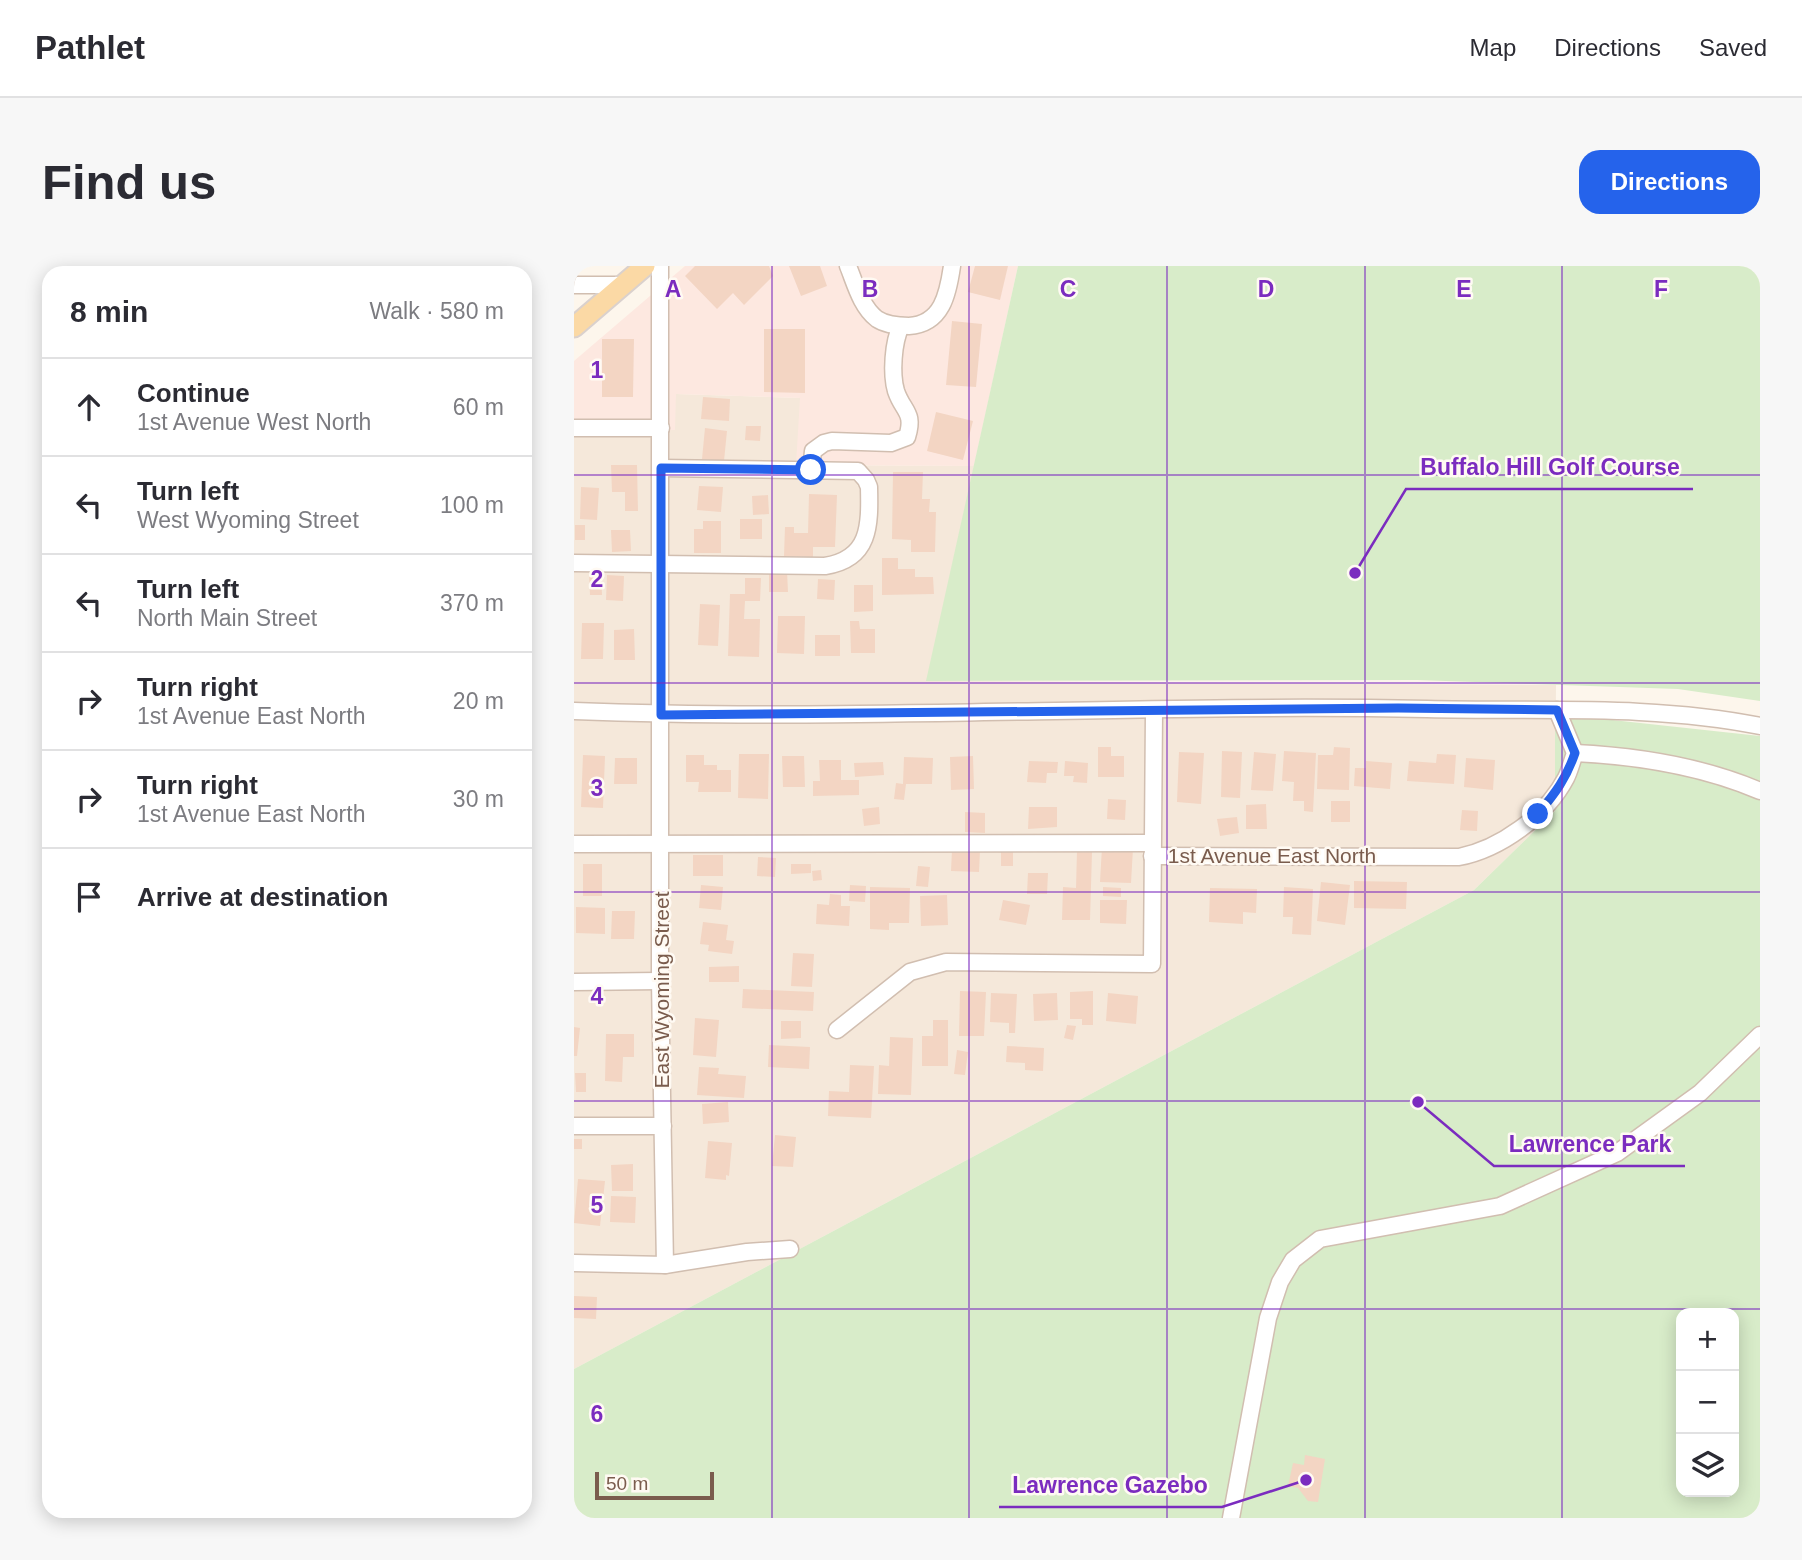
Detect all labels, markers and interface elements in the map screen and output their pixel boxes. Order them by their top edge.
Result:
text: Pathlet [35,29,145,66]
text: Map [1470,34,1516,61]
text: Directions [1554,34,1661,61]
text: Saved [1699,34,1767,61]
button: Directions [1579,150,1760,214]
text: Find us [42,155,216,209]
text: A [665,276,681,302]
text: B [862,276,878,302]
text: C [1060,276,1076,302]
text: D [1258,276,1274,302]
text: E [1456,276,1472,302]
text: F [1654,276,1668,302]
text: 8 min [70,295,148,328]
text: Walk · 580 m [369,298,504,324]
text: 1 [591,357,604,383]
text: Continue [137,378,250,408]
icon: ahead [70,388,108,426]
text: 60 m [453,394,504,420]
text: 1st Avenue West North [137,409,371,435]
callout: Buffalo Hill Golf Course [1406,445,1693,489]
route start [795,454,826,485]
text: Buffalo Hill Golf Course [1420,454,1680,480]
text: Turn left [137,476,239,506]
icon: left [70,486,108,524]
text: 100 m [440,492,504,518]
text: West Wyoming Street [137,507,359,533]
text: 2 [591,566,603,592]
text: Turn left [137,574,239,604]
icon: left [70,584,108,622]
text: 370 m [440,590,504,616]
text: North Main Street [137,605,317,631]
text: Turn right [137,672,258,702]
icon: right [70,682,108,720]
text: 20 m [453,688,504,714]
text: 1st Avenue East North [137,703,365,729]
text: Turn right [137,770,258,800]
text: 3 [591,775,603,801]
icon: right [70,780,108,818]
text: 30 m [453,786,504,812]
route end [1522,798,1553,829]
text: 1st Avenue East North [137,801,365,827]
street label: 1st Avenue East North [1168,844,1376,867]
icon: arrive [70,878,108,916]
text: Arrive at destination [137,882,388,912]
street label: East Wyoming Street [650,891,673,1089]
text: 4 [591,983,604,1009]
callout: Lawrence Park [1494,1122,1685,1166]
text: Lawrence Park [1509,1131,1671,1157]
text: 5 [591,1192,604,1218]
map controls [1676,1308,1739,1497]
button: + [1676,1308,1739,1371]
button: − [1676,1371,1739,1434]
text: 6 [591,1401,603,1427]
button: layers [1676,1434,1739,1497]
callout: Lawrence Gazebo [999,1463,1222,1507]
scale bar [595,1469,714,1501]
text: Lawrence Gazebo [1012,1472,1208,1498]
text: 50 m [606,1473,648,1494]

